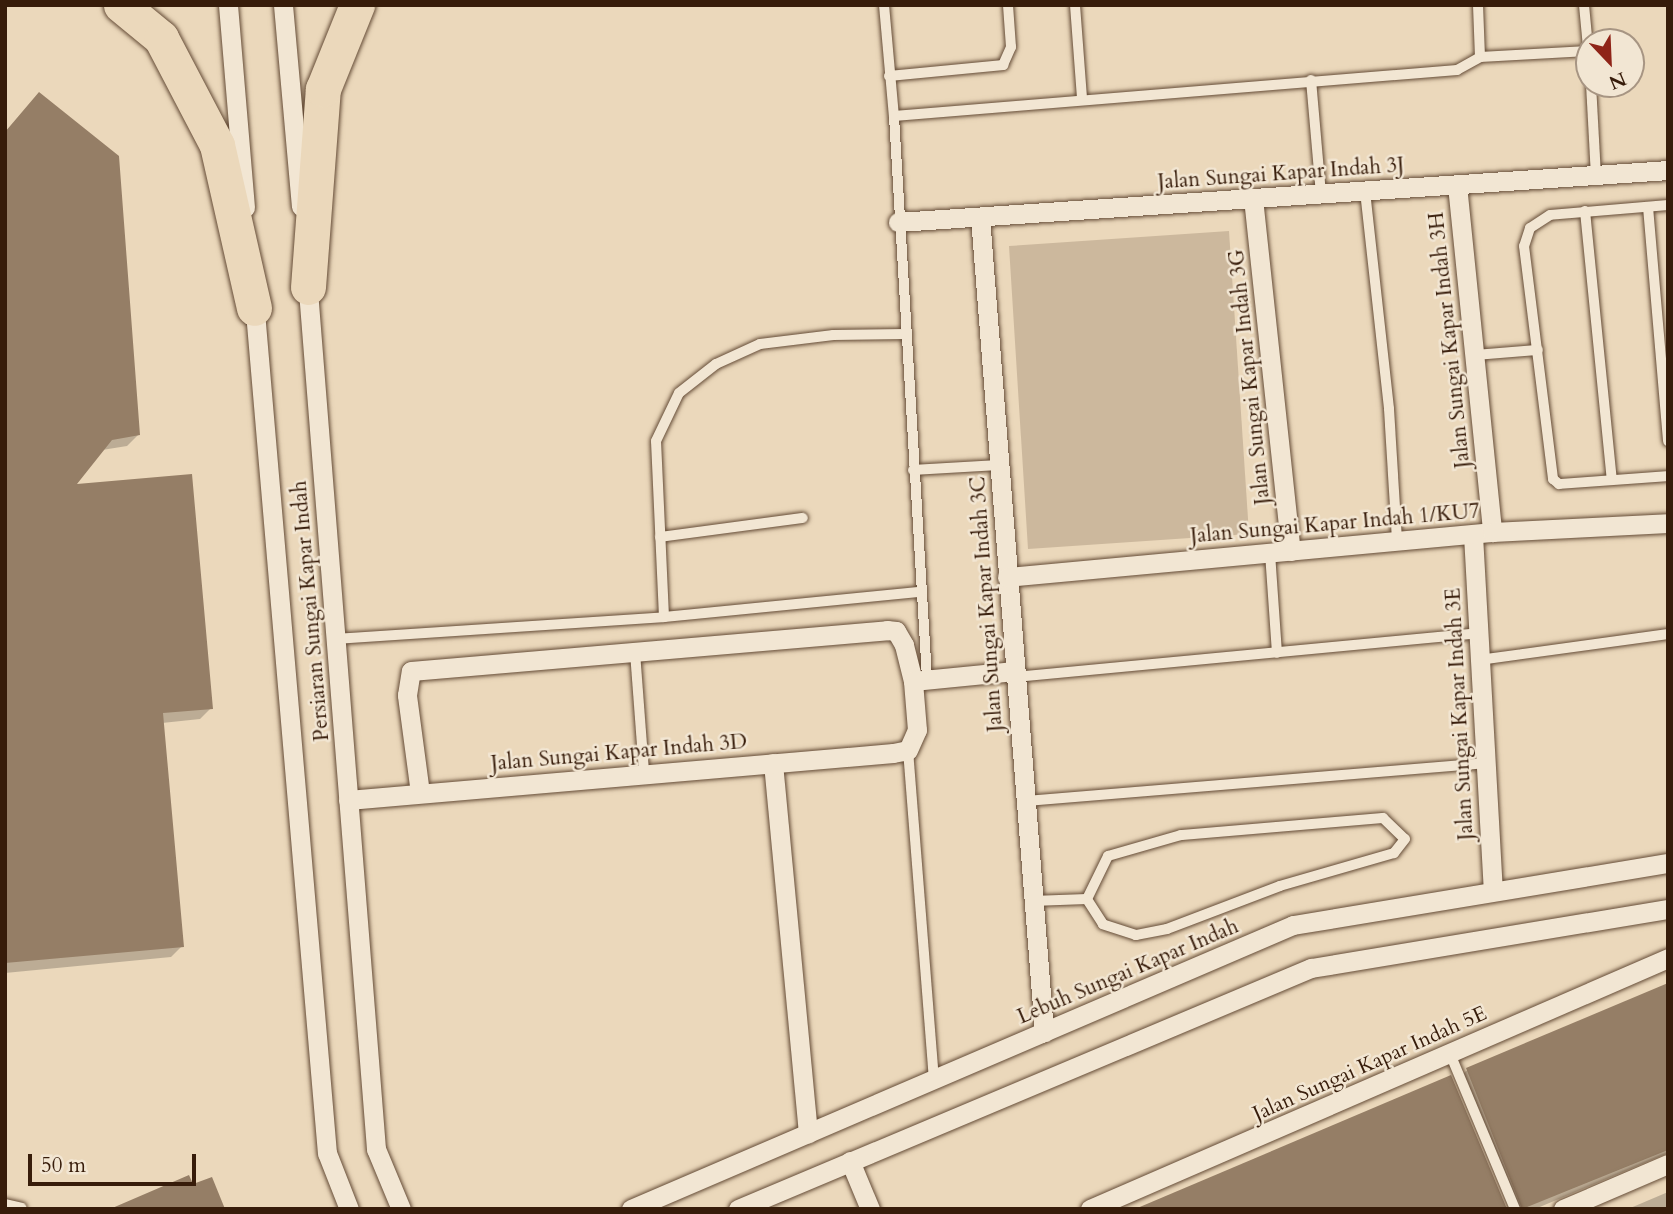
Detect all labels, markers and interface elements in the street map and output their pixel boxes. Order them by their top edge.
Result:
north arrow [1575,28,1645,98]
text: N [1605,65,1630,96]
street label: Jalan Sungai Kapar Indah 3J [1157,153,1405,195]
street label: Jalan Sungai Kapar Indah 3H [1424,211,1476,469]
street label: Jalan Sungai Kapar Indah 3G [1224,248,1276,506]
street label: Jalan Sungai Kapar Indah 3C [965,475,1009,733]
street label: Persiaran Sungai Kapar Indah [287,480,335,742]
street label: Jalan Sungai Kapar Indah 1/KU7 [1189,499,1481,549]
street label: Jalan Sungai Kapar Indah 3E [1441,587,1479,841]
street label: Jalan Sungai Kapar Indah 3D [490,729,748,777]
street label: Lebuh Sungai Kapar Indah [1014,914,1242,1030]
street label: Jalan Sungai Kapar Indah 5E [1249,1001,1491,1127]
scale bar [32,1140,200,1184]
text: 50 m [41,1151,86,1180]

